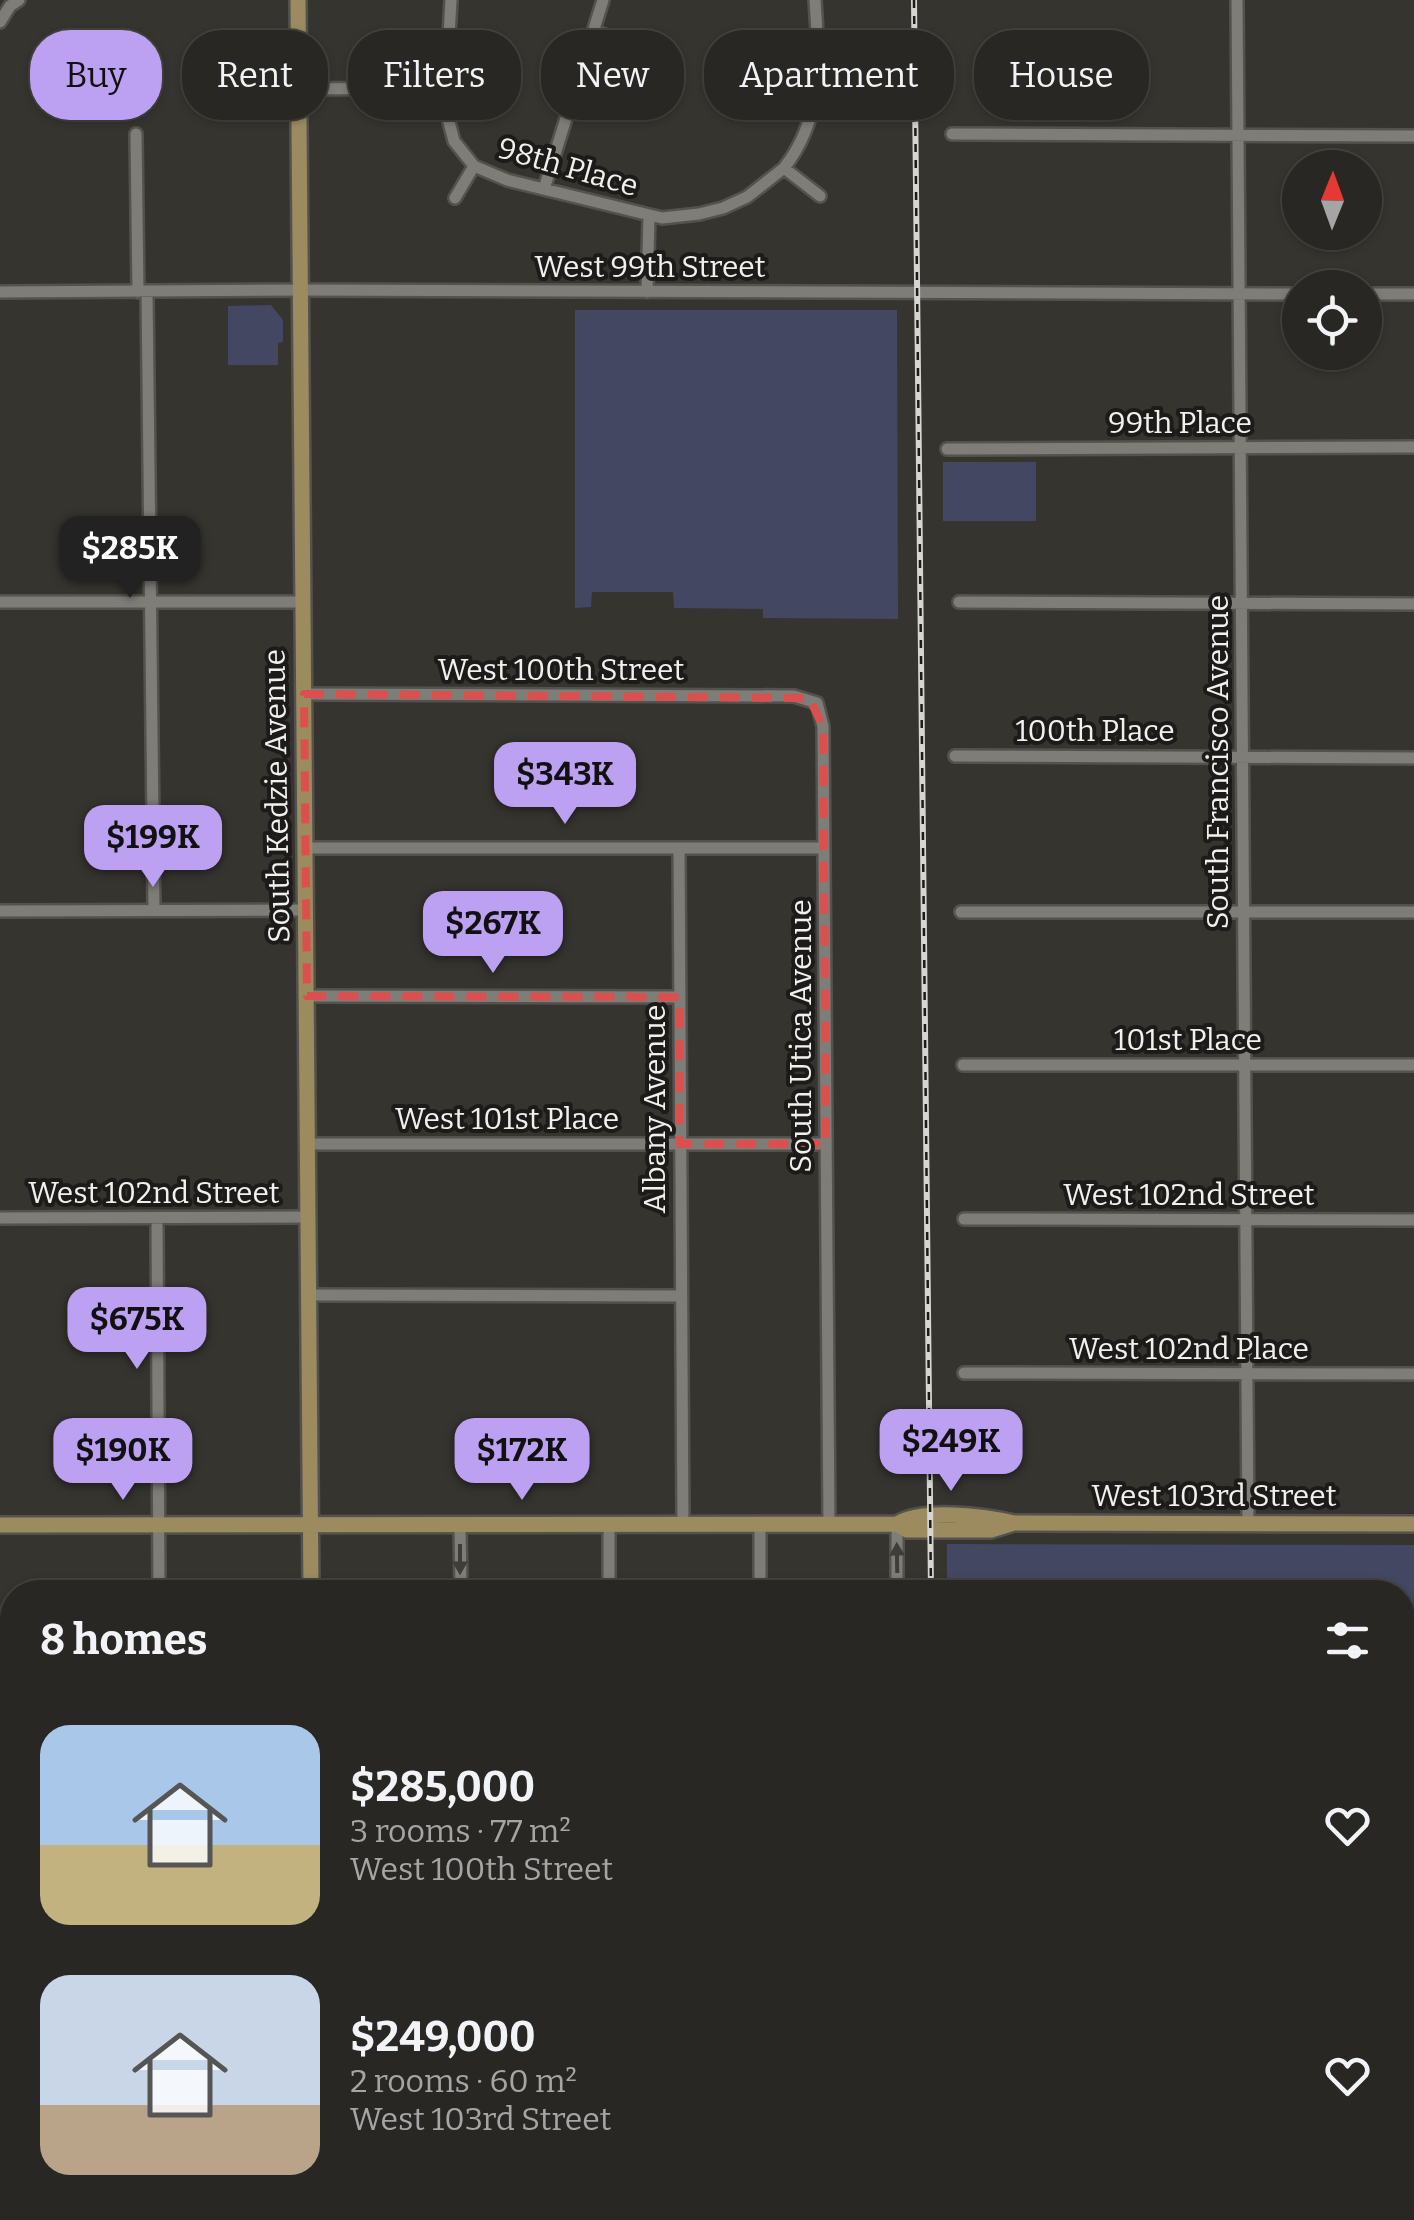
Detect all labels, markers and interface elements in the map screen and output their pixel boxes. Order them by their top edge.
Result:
chip: Buy [30,30,162,120]
chip: Rent [182,30,328,120]
chip: Filters [348,30,521,120]
chip: New [541,30,684,120]
chip: Apartment [704,30,954,120]
chip: House [974,30,1149,120]
street label: 98th Place [494,130,642,204]
north arrow [1282,150,1382,250]
map controls [1282,150,1382,370]
street label: West 99th Street [534,249,766,285]
button: locate [1282,270,1382,370]
street label: 99th Place [1108,405,1252,441]
pin: $285K [60,516,200,601]
text: $285K [81,529,179,567]
street label: South Francisco Avenue [1200,595,1236,929]
street label: South Kedzie Avenue [256,649,298,943]
street label: West 100th Street [438,652,684,688]
street label: 100th Place [1015,713,1175,749]
pin: $343K [495,742,635,827]
text: $343K [516,755,614,793]
pin: $199K [83,805,223,890]
text: $199K [106,818,200,856]
pin: $267K [423,891,563,976]
street label: South Utica Avenue [783,899,819,1173]
text: $267K [445,904,541,942]
street label: Albany Avenue [637,1005,673,1213]
street label: 101st Place [1114,1022,1262,1058]
street label: West 101st Place [395,1101,619,1137]
street label: West 102nd Street [28,1175,280,1211]
street label: West 102nd Street [1063,1177,1315,1213]
pin: $675K [67,1287,207,1372]
text: $675K [89,1300,185,1338]
street label: West 102nd Place [1069,1331,1309,1367]
pin: $249K [881,1409,1021,1494]
pin: $190K [53,1418,193,1503]
pin: $172K [452,1418,592,1503]
text: $249K [902,1422,1000,1460]
text: $190K [75,1431,171,1469]
text: $172K [477,1431,567,1469]
street label: West 103rd Street [1091,1478,1337,1514]
one-way arrow [889,1542,905,1574]
one-way arrow [453,1544,469,1576]
icon: filters [1320,1613,1375,1668]
text: 8 homes [40,1615,208,1665]
text: $285,000 [350,1762,535,1812]
icon: home [120,1765,240,1885]
icon: heart [1320,1798,1375,1853]
text: 3 rooms · 77 m² [350,1812,571,1850]
text: West 100th Street [350,1850,613,1888]
text: $249,000 [350,2012,536,2062]
icon: home [120,2015,240,2135]
icon: heart [1320,2048,1375,2103]
text: 2 rooms · 60 m² [350,2062,577,2100]
text: West 103rd Street [350,2100,611,2138]

